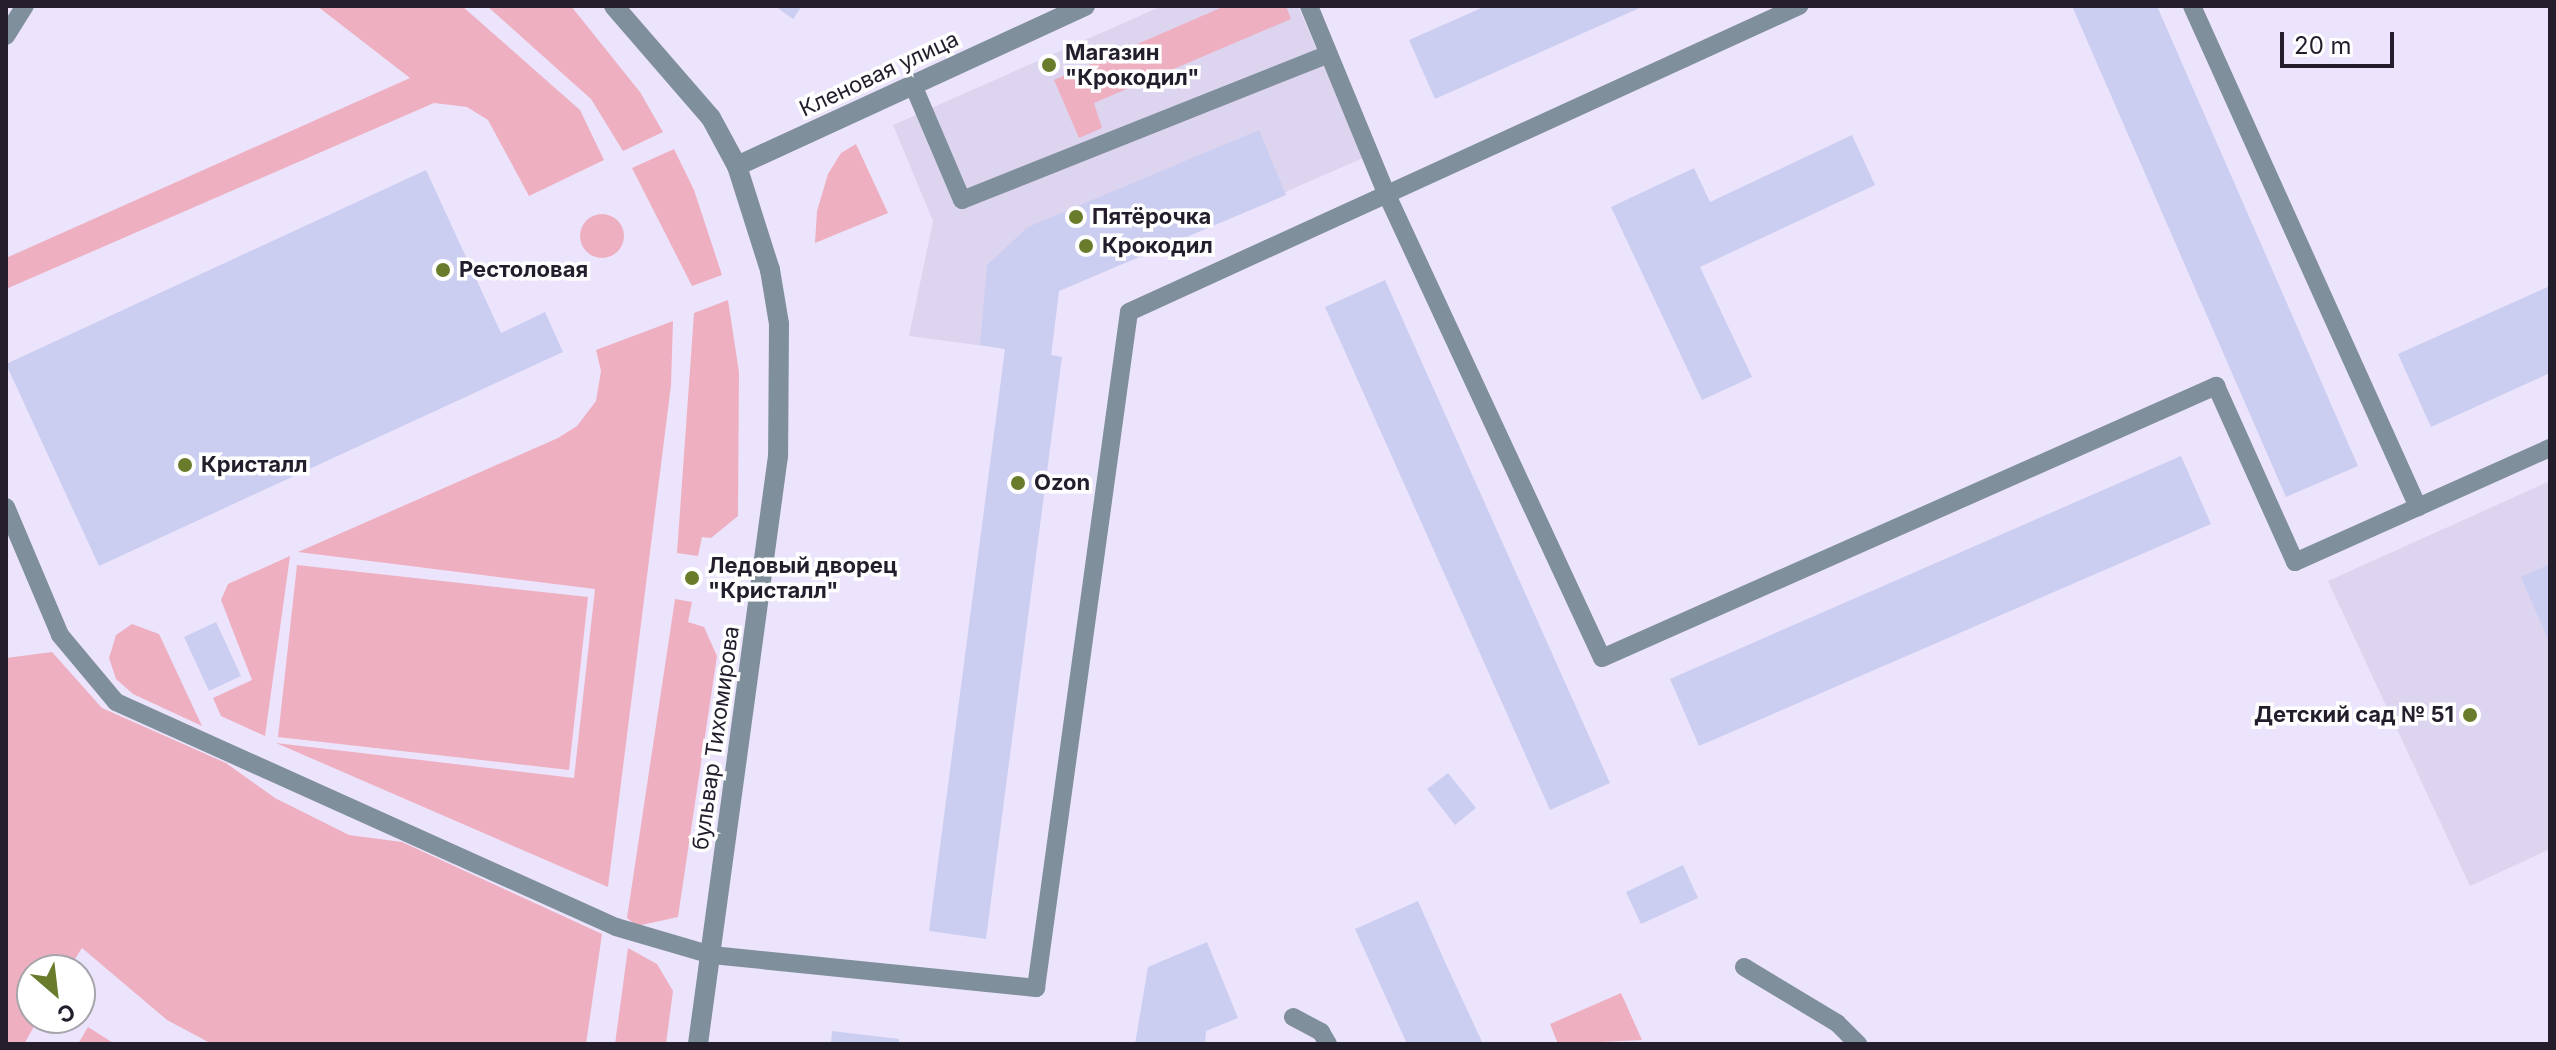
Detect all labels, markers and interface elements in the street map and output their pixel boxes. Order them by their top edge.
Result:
scale bar [2284,16,2398,66]
street label: Кленовая улица [795,26,963,122]
text: 20 m [2294,31,2352,60]
place label: Магазин "Крокодил" [1065,39,1200,90]
marker: Магазин "Крокодил" [1040,56,1058,74]
place label: Пятёрочка [1092,204,1211,230]
marker: Пятёрочка [1067,208,1085,226]
place label: Крокодил [1102,233,1213,259]
marker: Крокодил [1077,237,1095,255]
place label: Рестоловая [459,257,588,283]
marker: Рестоловая [434,261,452,279]
place label: Кристалл [201,452,308,478]
marker: Кристалл [176,456,194,474]
place label: Ozon [1034,470,1090,496]
marker: Ozon [1009,474,1027,492]
place label: Ледовый дворец "Кристалл" [708,552,897,604]
marker: Ледовый дворец "Кристалл" [683,569,701,587]
street label: бульвар Тихомирова [687,624,745,852]
place label: Детский сад № 51 [2254,702,2454,728]
marker: Детский сад № 51 [2461,706,2479,724]
north arrow [16,954,96,1034]
text: С [53,998,80,1029]

